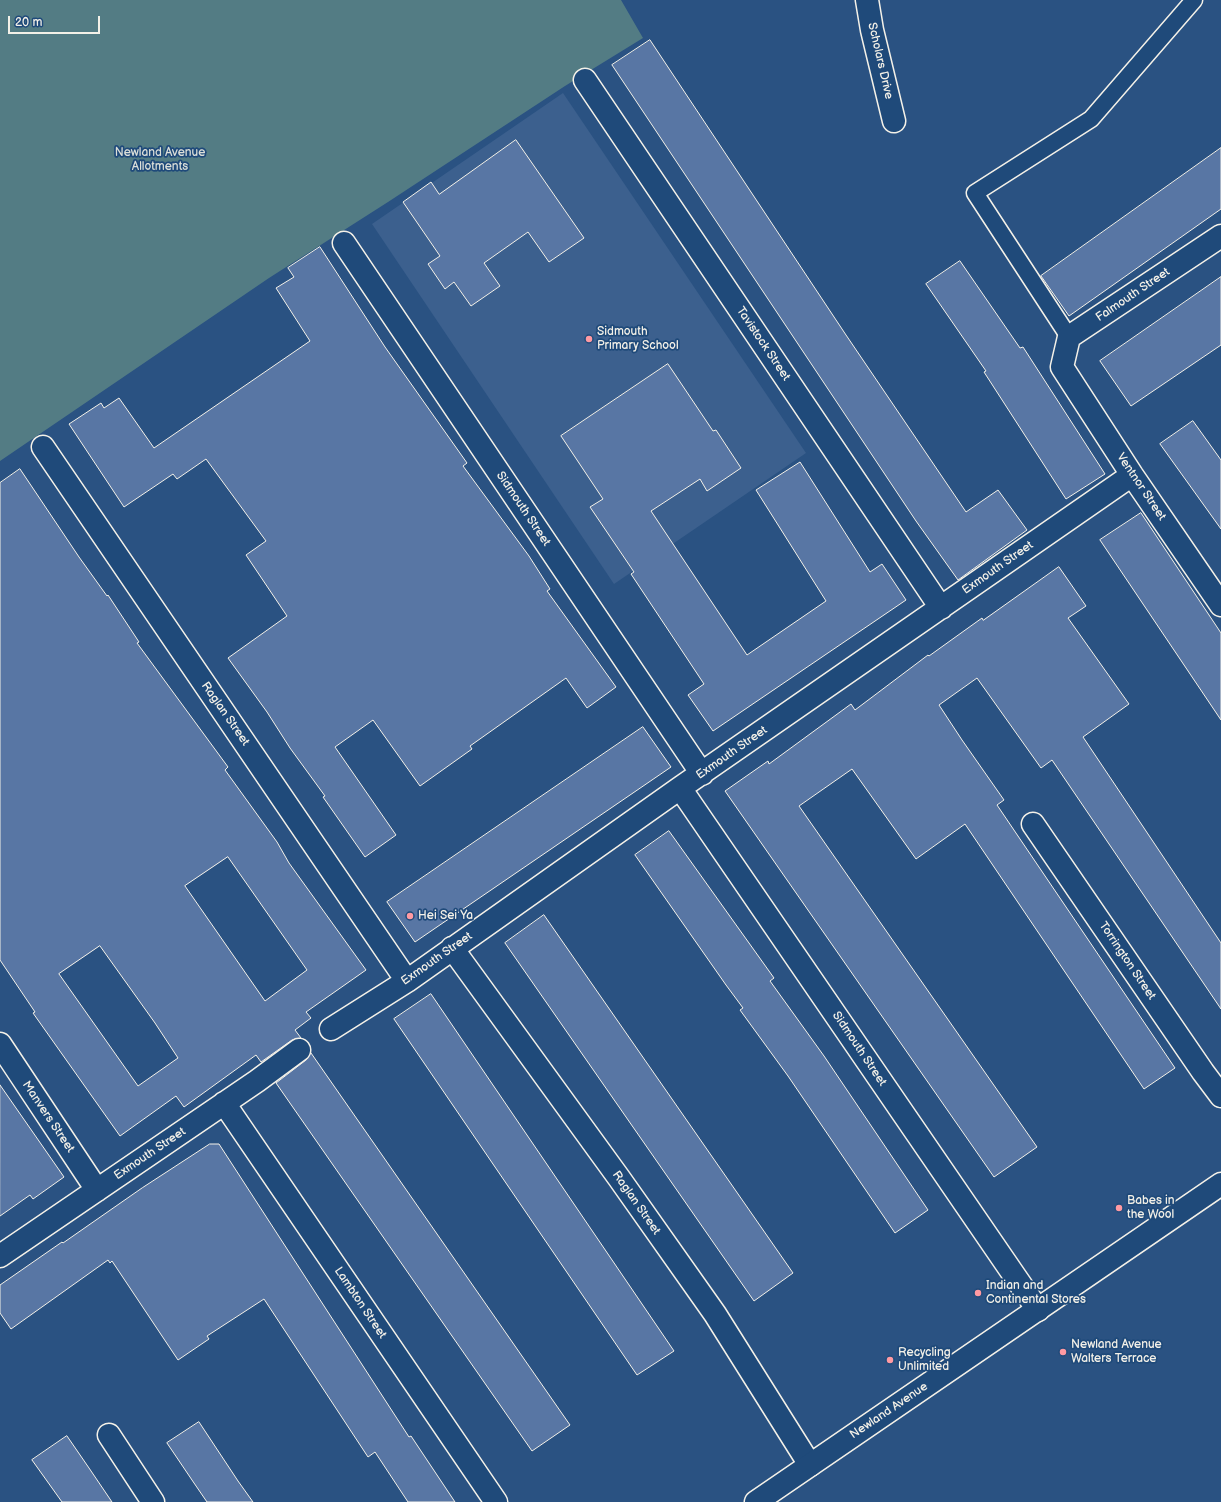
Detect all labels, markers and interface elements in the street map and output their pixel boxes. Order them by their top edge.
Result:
scale bar [10,8,102,34]
text: 20 m [15,15,42,30]
street label: Scholars Drive [864,21,896,101]
park label: Newland Avenue Allotments [115,146,205,174]
street label: Falmouth Street [1093,265,1173,325]
street label: Tavistock Street [733,304,793,384]
place label: Sidmouth Primary School [597,325,679,353]
marker: Sidmouth Primary School [584,334,594,344]
street label: Ventnor Street [1113,451,1169,523]
street label: Sidmouth Street [493,469,553,549]
street label: Exmouth Street [960,538,1036,598]
street label: Raglan Street [198,679,252,749]
street label: Exmouth Street [694,723,770,783]
place label: Hei Sei Ya [418,909,473,923]
marker: Hei Sei Ya [405,911,415,921]
street label: Torrington Street [1096,919,1158,1003]
street label: Exmouth Street [399,929,475,989]
street label: Sidmouth Street [829,1009,889,1089]
street label: Manvers Street [19,1079,77,1155]
street label: Exmouth Street [111,1125,189,1183]
street label: Raglan Street [609,1168,663,1238]
place label: Babes in the Wool [1127,1194,1175,1222]
marker: Babes in the Wool [1114,1203,1124,1213]
street label: Lambton Street [331,1265,389,1341]
place label: Indian and Continental Stores [986,1279,1086,1307]
marker: Indian and Continental Stores [973,1288,983,1298]
place label: Newland Avenue Walters Terrace [1071,1338,1162,1366]
place label: Recycling Unlimited [898,1346,951,1374]
marker: Newland Avenue Walters Terrace [1058,1347,1068,1357]
marker: Recycling Unlimited [885,1355,895,1365]
street label: Newland Avenue [847,1380,931,1442]

